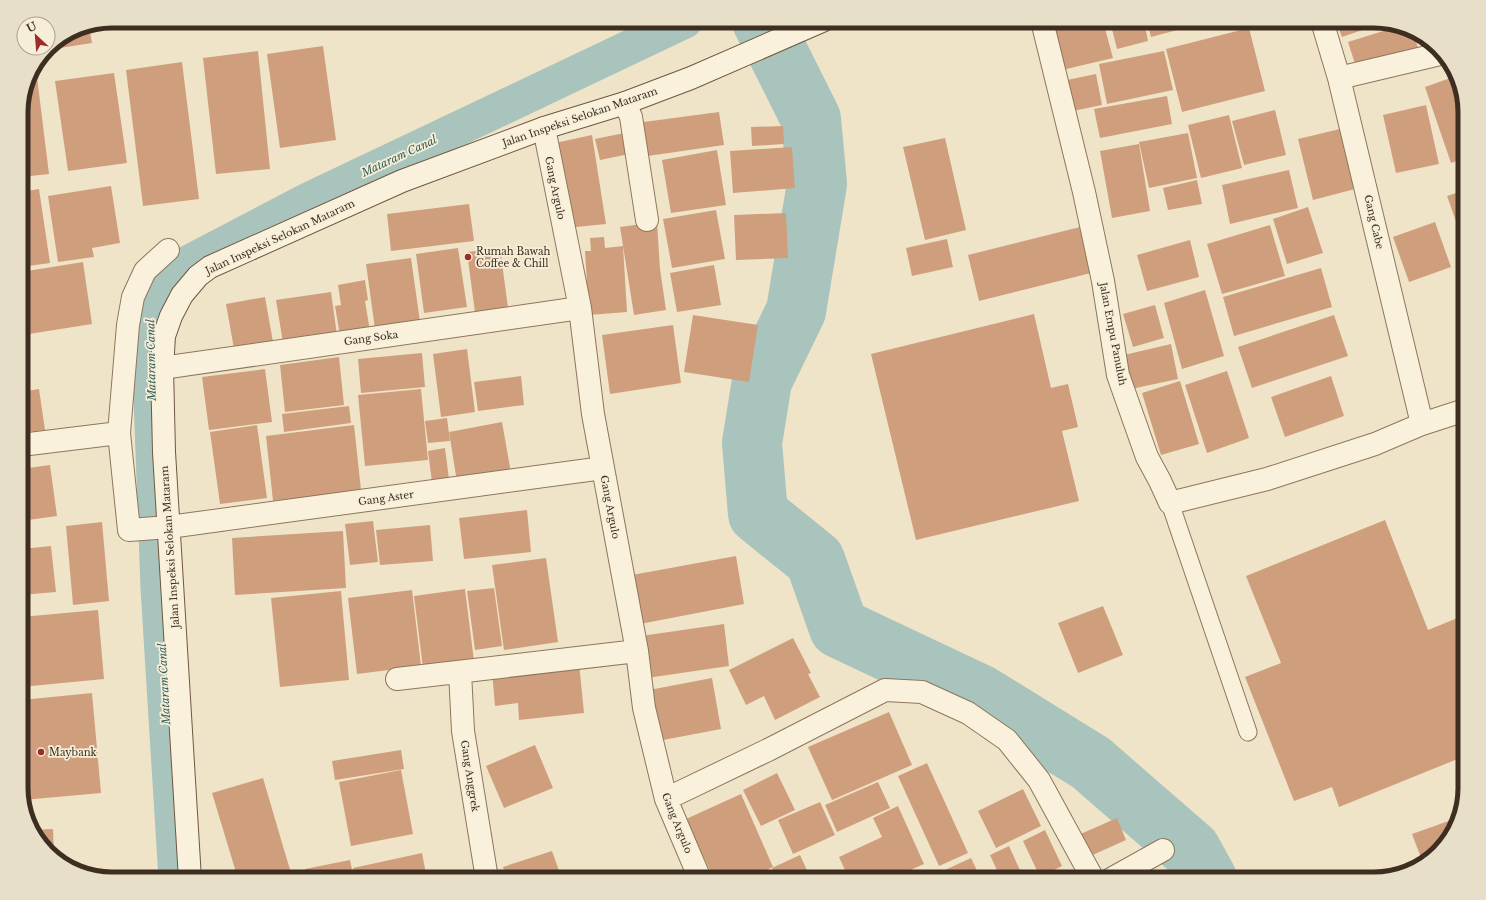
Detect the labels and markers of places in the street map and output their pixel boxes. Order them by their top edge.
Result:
place label: Rumah Bawah Coffee & Chill [476,245,551,270]
marker: Rumah Bawah Coffee & Chill [463,252,473,262]
place label: Maybank [49,746,98,759]
marker: Maybank [36,747,46,757]

